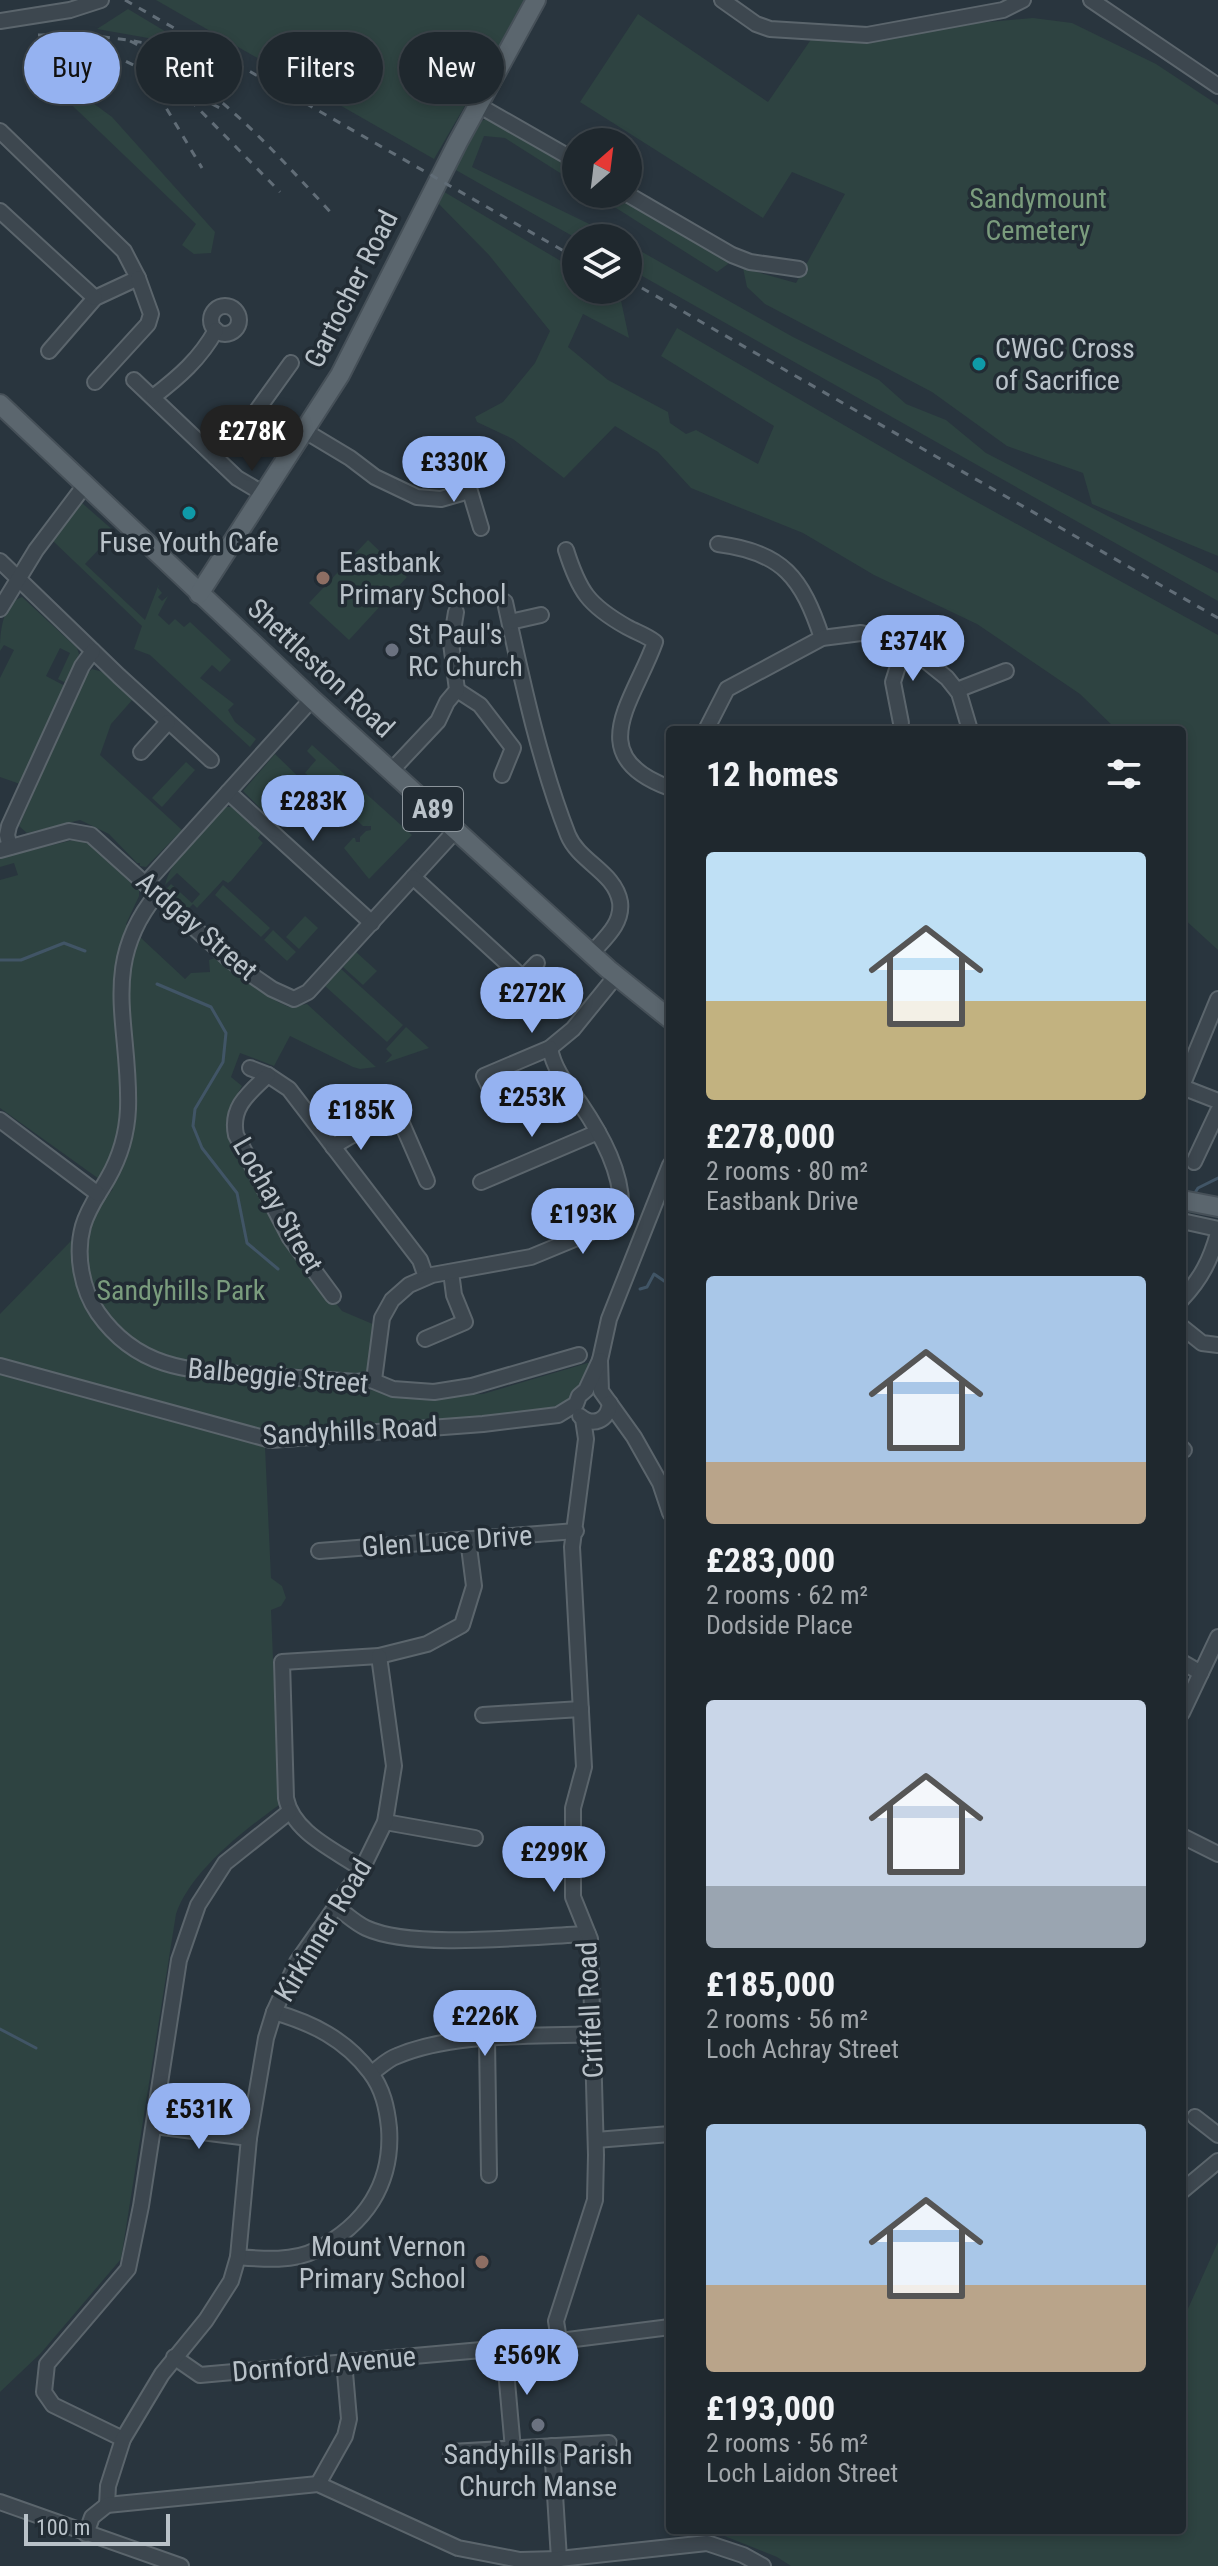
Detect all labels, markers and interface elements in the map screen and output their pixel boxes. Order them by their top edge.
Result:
chip: Buy [24,32,120,104]
chip: Rent [136,32,242,104]
chip: Filters [258,32,383,104]
chip: New [399,32,504,104]
north arrow [562,128,642,208]
map controls [562,128,642,304]
park label: Sandymount Cemetery [969,182,1107,247]
street label: Gartocher Road [297,205,405,373]
button: layers [562,224,642,304]
place label: CWGC Cross of Sacrifice [995,332,1135,397]
marker: CWGC Cross of Sacrifice [970,355,988,373]
pin: £278K [196,405,308,473]
text: £278K [218,416,286,446]
pin: £330K [398,436,510,504]
text: £330K [420,447,488,477]
marker: Fuse Youth Cafe [180,504,198,522]
place label: Fuse Youth Cafe [99,526,279,559]
place label: Eastbank Primary School [339,546,506,611]
marker: Eastbank Primary School [314,569,332,587]
street label: Shettleston Road [241,592,401,744]
pin: £374K [857,615,969,683]
place label: St Paul's RC Church [408,618,523,683]
text: £374K [879,626,947,656]
marker: St Paul's RC Church [383,641,401,659]
icon: filters [1102,752,1146,796]
text: 12 homes [706,754,839,794]
pin: £283K [257,775,369,843]
text: £283K [279,786,347,816]
road number: A89 [403,787,463,831]
street label: Ardgay Street [130,865,264,987]
icon: home [854,904,998,1048]
pin: £272K [476,967,588,1035]
text: £272K [498,978,566,1008]
pin: £253K [476,1071,588,1139]
text: £253K [498,1082,566,1112]
pin: £185K [305,1084,417,1152]
text: £185K [327,1095,395,1125]
text: £278,000 [706,1116,835,1156]
street label: Lochay Street [226,1131,330,1279]
text: 2 rooms · 80 m² [706,1156,868,1186]
text: Eastbank Drive [706,1186,858,1216]
pin: £193K [527,1188,639,1256]
text: £193K [549,1199,617,1229]
park label: Sandyhills Park [97,1274,266,1307]
icon: home [854,1328,998,1472]
street label: Balbeggie Street [186,1352,370,1400]
street label: Sandyhills Road [262,1410,438,1452]
street label: Glen Luce Drive [361,1519,533,1563]
text: £283,000 [706,1540,835,1580]
text: 2 rooms · 62 m² [706,1580,868,1610]
text: Dodside Place [706,1610,853,1640]
icon: home [854,1752,998,1896]
pin: £299K [498,1826,610,1894]
text: £299K [520,1837,588,1867]
street label: Kirkinner Road [267,1853,379,2007]
street label: Criffell Road [570,1941,610,2079]
text: £185,000 [706,1964,835,2004]
pin: £226K [429,1990,541,2058]
text: £226K [451,2001,519,2031]
text: 2 rooms · 56 m² [706,2004,868,2034]
text: Loch Achray Street [706,2034,899,2064]
pin: £531K [143,2083,255,2151]
text: £531K [165,2094,233,2124]
icon: home [854,2176,998,2320]
place label: Mount Vernon Primary School [299,2230,466,2295]
marker: Mount Vernon Primary School [473,2253,491,2271]
pin: £569K [471,2329,583,2397]
street label: Dornford Avenue [231,2340,417,2388]
text: £569K [493,2340,561,2370]
text: £193,000 [706,2388,835,2428]
marker: Sandyhills Parish Church Manse [529,2416,547,2434]
text: 2 rooms · 56 m² [706,2428,868,2458]
place label: Sandyhills Parish Church Manse [443,2438,633,2503]
text: Loch Laidon Street [706,2458,898,2488]
scale bar [24,2510,170,2546]
text: 100 m [36,2515,90,2540]

